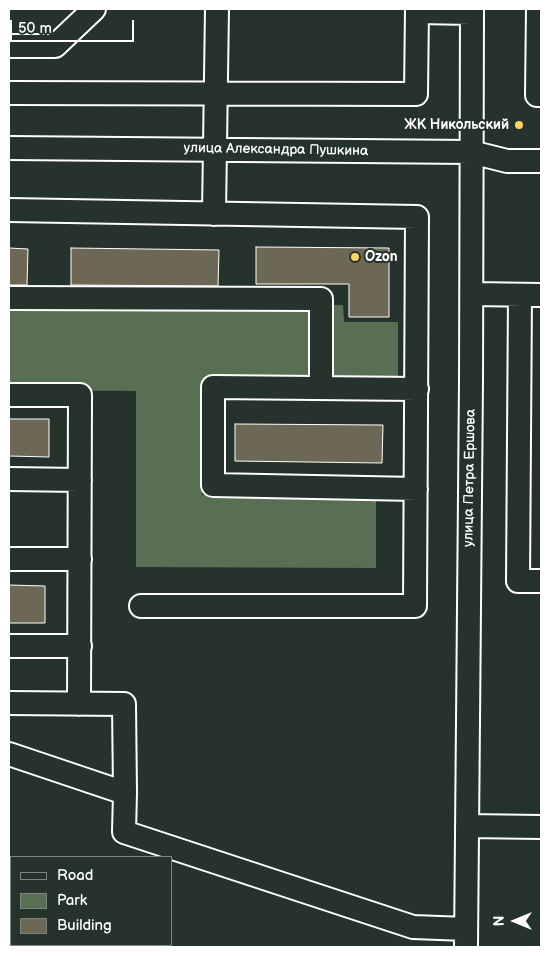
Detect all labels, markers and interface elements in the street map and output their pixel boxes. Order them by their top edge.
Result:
scale bar [12,10,136,42]
text: 50 m [18,19,52,38]
place label: ЖК Никольский [404,117,509,133]
marker: ЖК Никольский [513,119,525,131]
street label: улица Александра Пушкина [184,140,368,160]
place label: Ozon [365,249,398,265]
marker: Ozon [349,251,361,263]
street label: улица Петра Ершова [460,409,480,547]
legend [10,856,172,946]
text: Road [57,866,93,885]
text: Park [57,891,87,910]
north arrow [490,896,540,946]
text: Building [57,916,112,935]
text: N [491,916,508,926]

